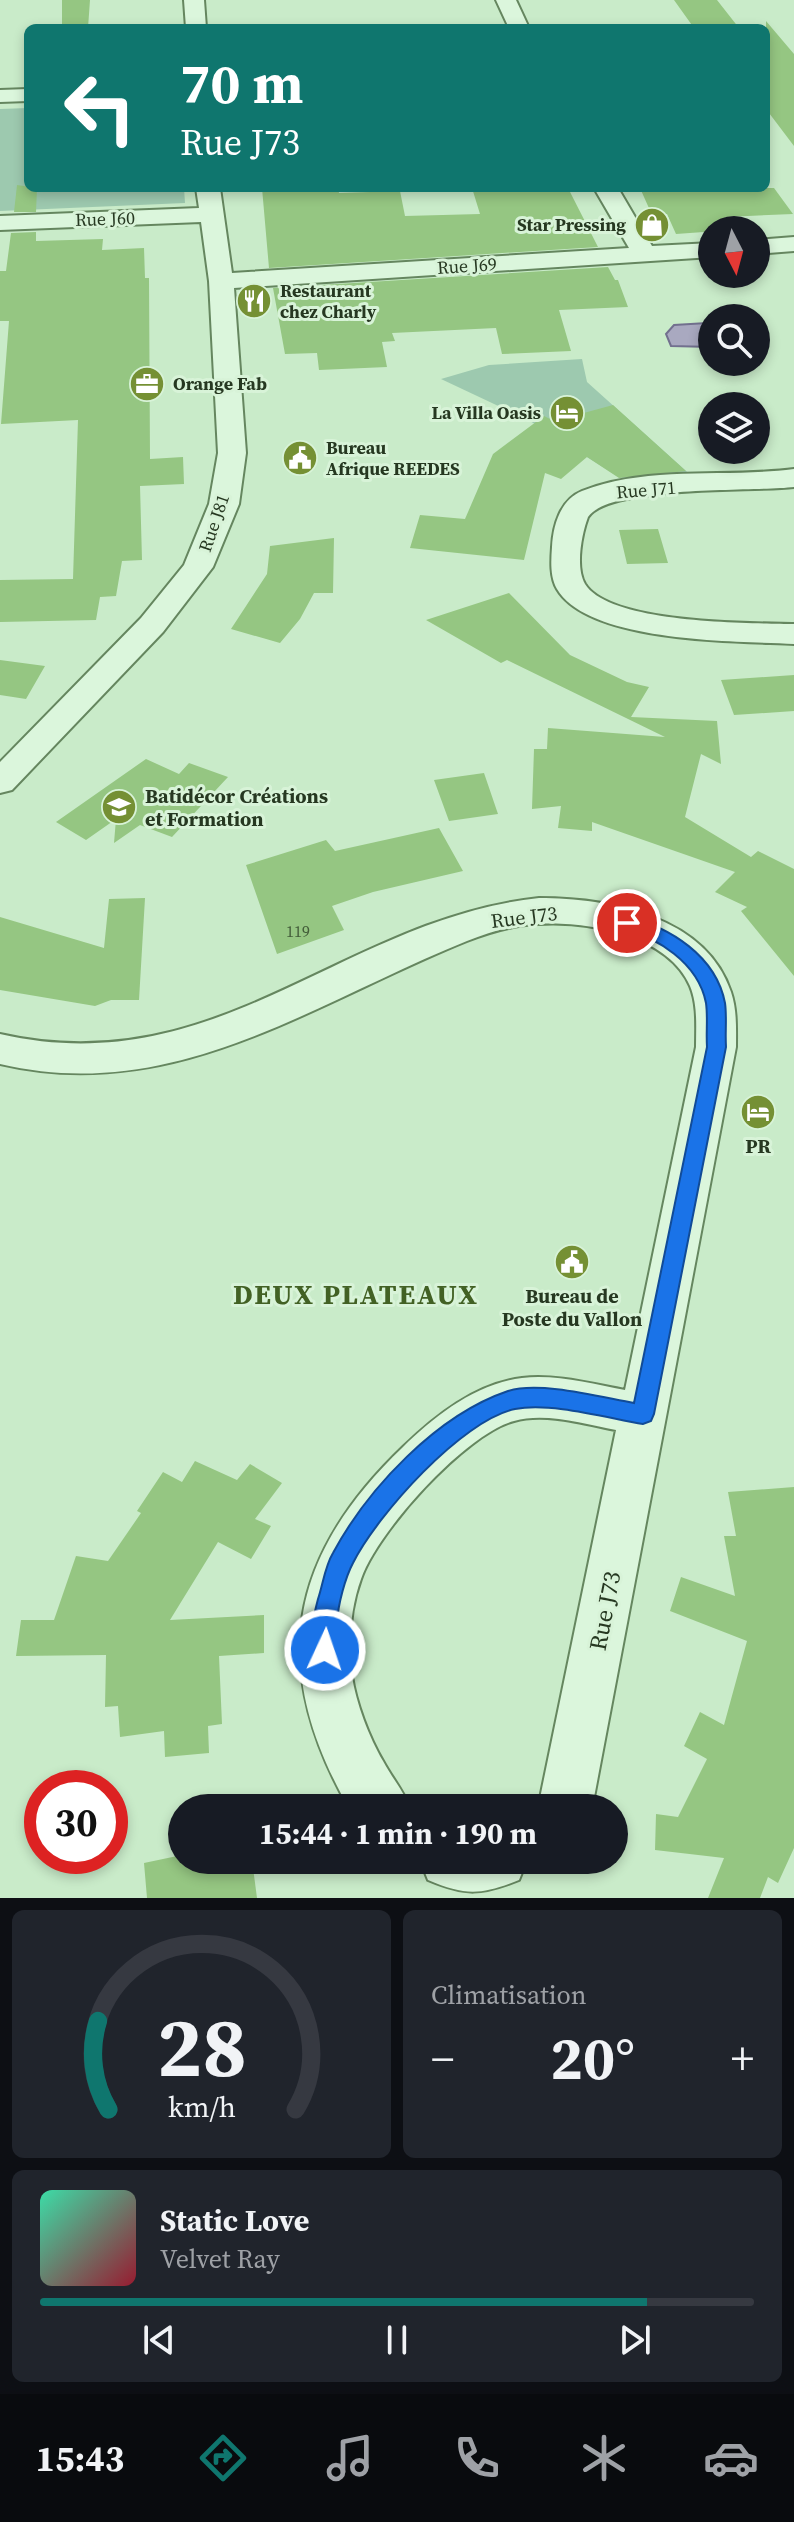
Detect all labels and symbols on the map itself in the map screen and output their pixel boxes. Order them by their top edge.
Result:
street label: Rue J60 [75,205,135,232]
shop icon: Star Pressing [633,206,671,244]
place label: Star Pressing [517,212,626,237]
north arrow [698,216,770,288]
street label: Rue J69 [436,251,498,280]
place label: Restaurant chez Charly [280,278,377,324]
restaurant icon: Restaurant chez Charly [235,282,273,320]
office icon: Orange Fab [128,365,166,403]
place label: Orange Fab [173,371,267,396]
hotel icon: La Villa Oasis [548,394,586,432]
place label: La Villa Oasis [432,400,541,425]
place label: Bureau Afrique REEDES [326,435,460,481]
public building icon: Bureau Afrique REEDES [281,439,319,477]
street label: Rue J71 [615,474,677,505]
street label: Rue J81 [192,490,235,555]
place label: Batidécor Créations et Formation [145,782,328,833]
school or university icon: Batidécor Créations et Formation [100,788,138,826]
pin [593,889,661,957]
street label: Rue J73 [489,899,559,935]
house number: 119 [286,920,310,942]
hotel icon: PR [739,1093,777,1131]
place label: PR [745,1132,771,1160]
public building icon: Bureau de Poste du Vallon [553,1243,591,1281]
district label: DEUX PLATEAUX [233,1275,479,1313]
place label: Bureau de Poste du Vallon [502,1282,642,1333]
street label: Rue J73 [581,1569,628,1653]
position arrow [283,1608,367,1692]
speed limit sign: 30 [24,1770,128,1874]

